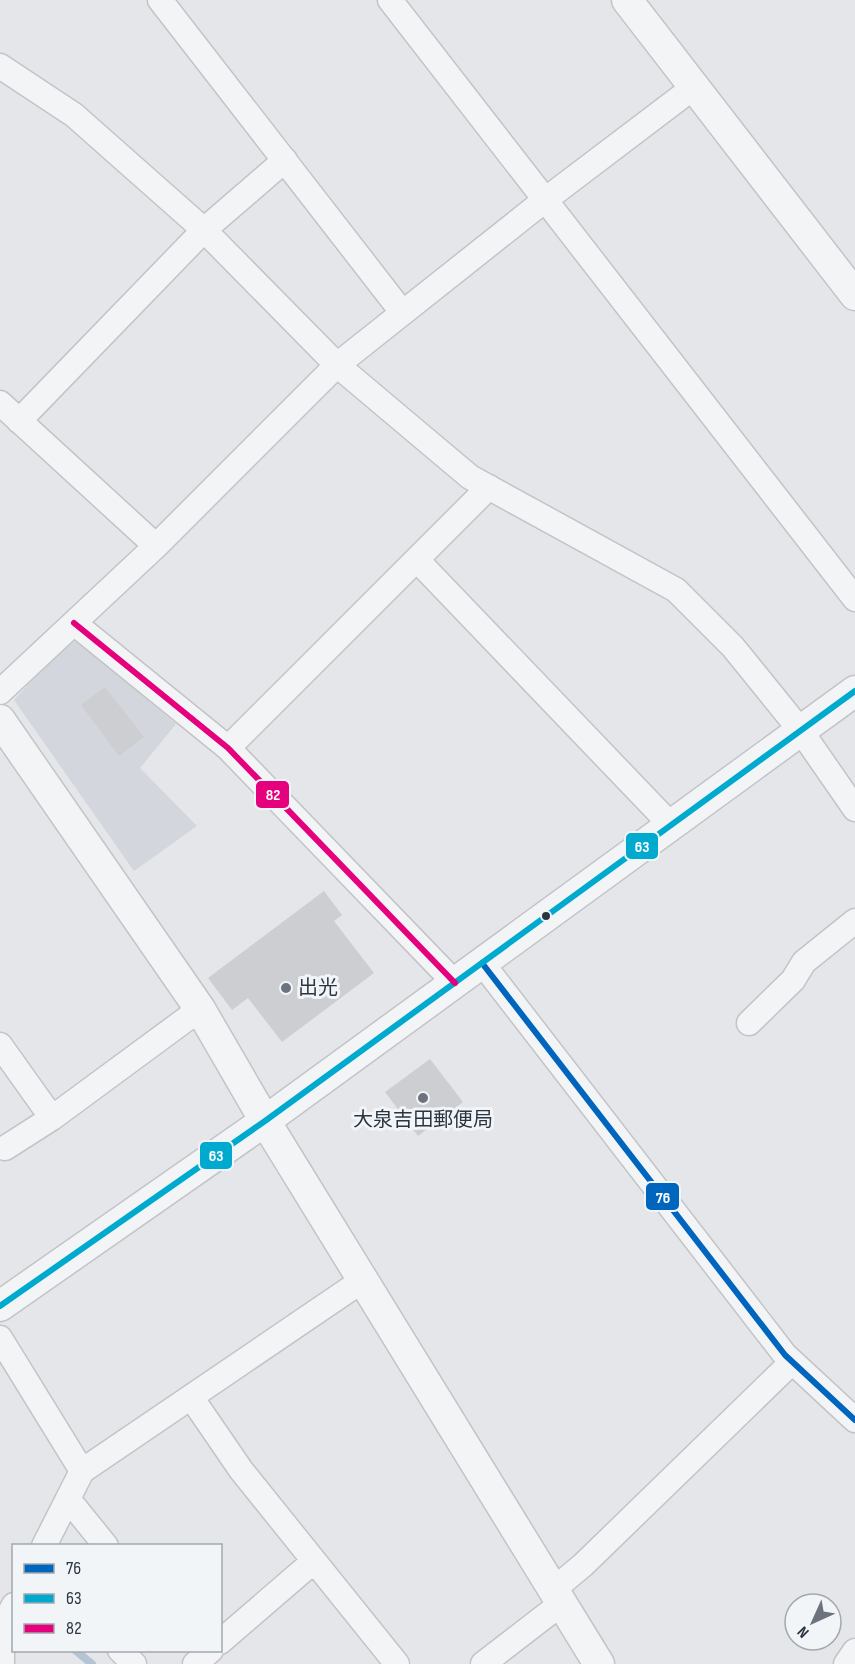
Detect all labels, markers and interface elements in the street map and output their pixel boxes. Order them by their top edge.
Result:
line badge: 82 [255,780,290,809]
text: 82 [266,786,280,805]
line badge: 63 [625,832,659,860]
text: 63 [635,838,649,857]
unlabelled marker [540,910,552,922]
place label: 出光 [298,976,338,1000]
marker: 出光 [279,981,293,995]
marker: 大泉吉田郵便局 [416,1091,430,1105]
place label: 大泉吉田郵便局 [353,1108,493,1132]
line badge: 63 [199,1141,233,1170]
text: 63 [209,1147,223,1166]
line badge: 76 [645,1182,680,1211]
text: 76 [656,1189,670,1208]
legend [12,1544,222,1652]
text: 76 [66,1558,81,1579]
text: 63 [66,1588,81,1609]
north arrow [783,1592,843,1652]
text: 82 [66,1618,82,1639]
text: N [794,1622,813,1641]

